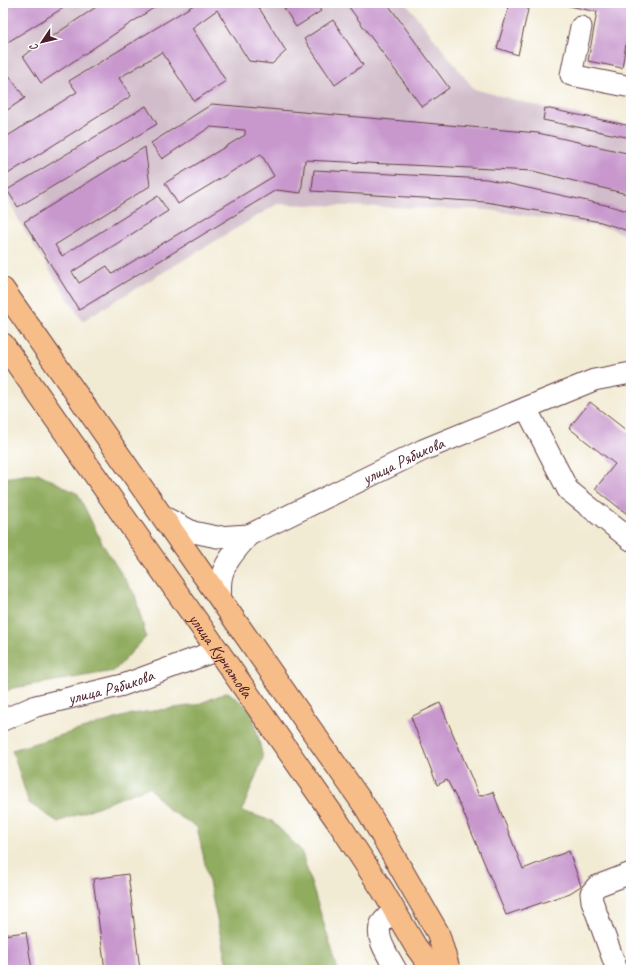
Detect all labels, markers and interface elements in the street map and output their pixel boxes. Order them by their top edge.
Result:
north arrow [22,22,62,62]
text: С [26,40,41,54]
street label: улица Рябикова [358,431,448,489]
street label: улица Курчатова [184,608,259,703]
street label: улица Рябикова [65,664,158,709]

